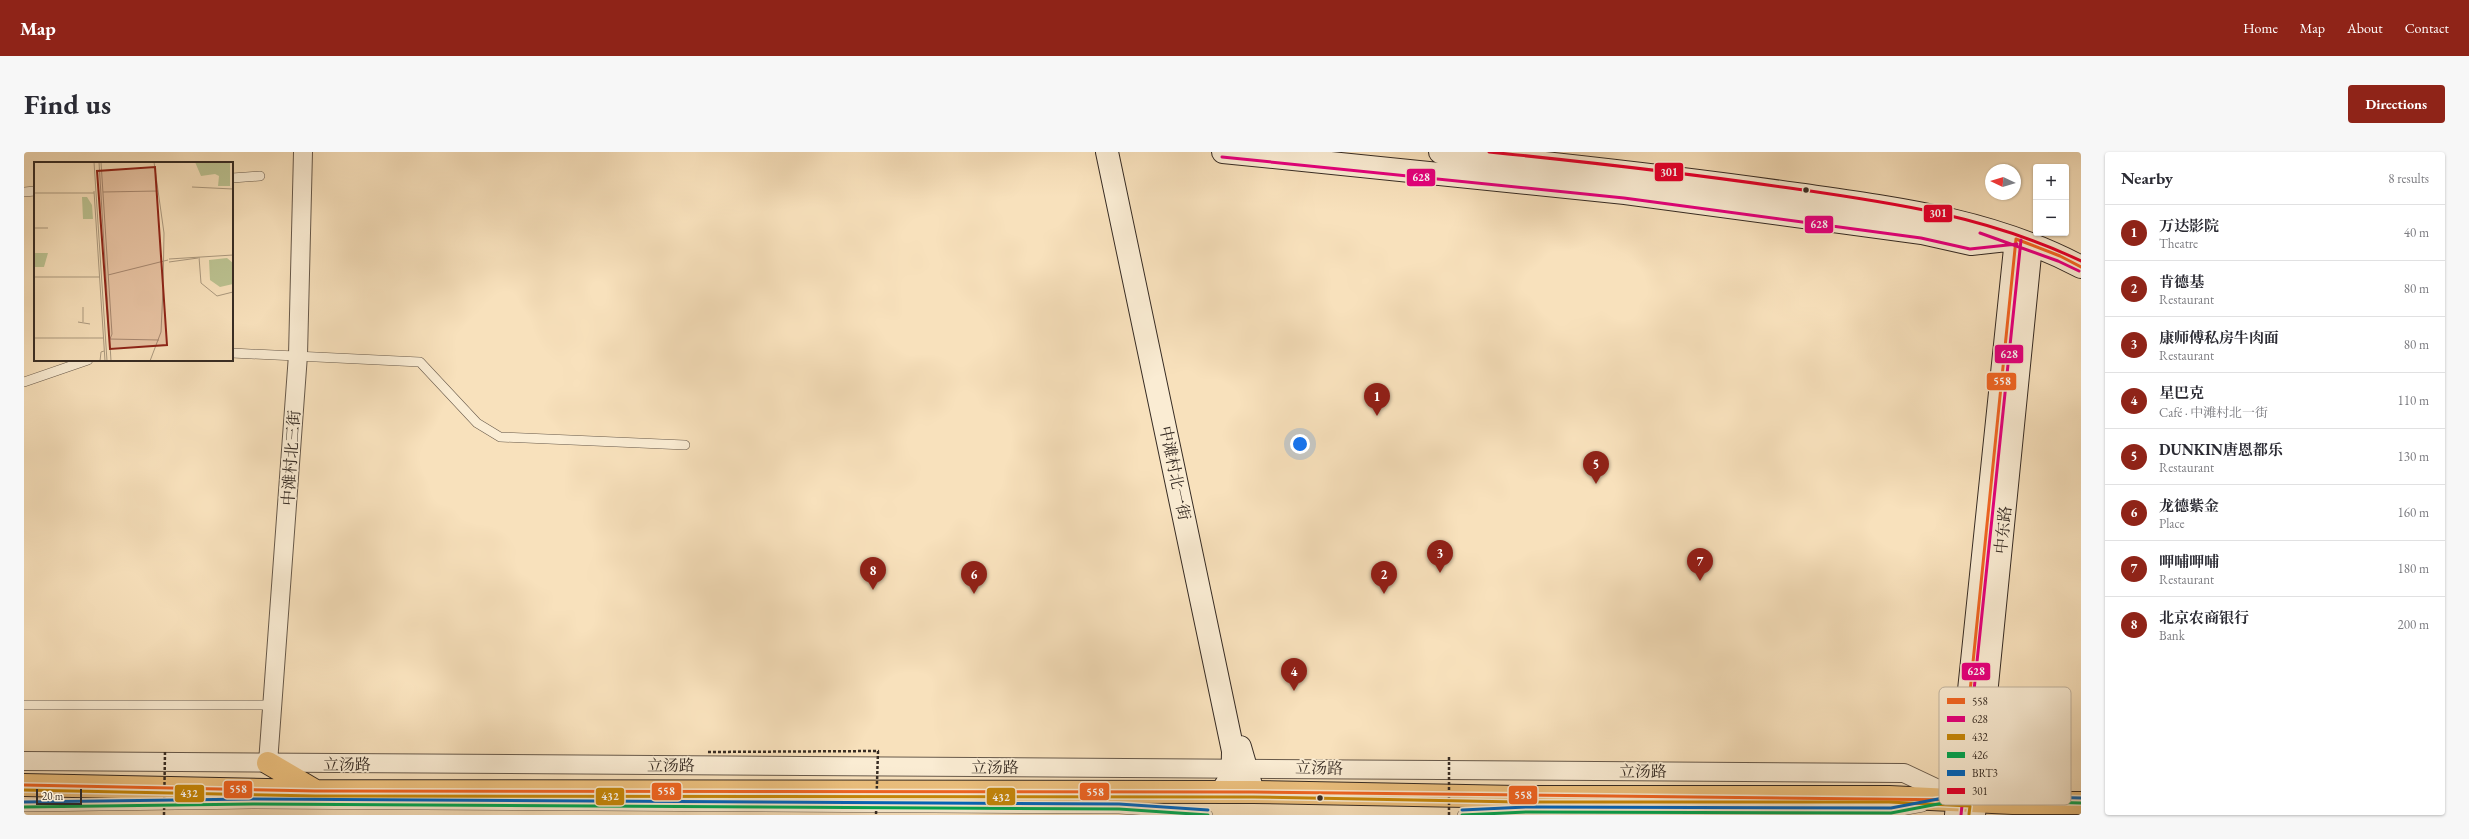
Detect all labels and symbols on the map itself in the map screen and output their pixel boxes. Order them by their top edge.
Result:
inset map [34,162,233,361]
line badge: 301 [1654,162,1684,182]
north arrow [1985,164,2021,200]
text: 301 [1660,165,1678,179]
line badge: 628 [1406,168,1436,187]
text: 628 [1412,170,1430,184]
unlabelled marker [1801,185,1811,195]
line badge: 301 [1923,204,1953,223]
text: 301 [1929,206,1947,220]
line badge: 628 [1804,215,1834,234]
text: 628 [1810,217,1828,231]
line badge: 628 [1994,344,2024,364]
text: 628 [2000,347,2018,361]
line badge: 558 [1986,372,2017,391]
text: 558 [1993,374,2011,388]
pin: 1 [1364,383,1390,416]
street label: 中滩村北三街 [277,409,305,507]
street label: 中滩村北一街 [1155,424,1195,522]
your location [1290,434,1310,454]
pin: 5 [1583,451,1609,484]
street label: 中东路 [1990,505,2016,555]
pin: 3 [1427,540,1453,573]
pin: 7 [1687,548,1713,581]
pin: 8 [860,557,886,590]
pin: 6 [961,561,987,594]
pin: 2 [1371,561,1397,594]
pin: 4 [1281,658,1307,691]
line badge: 628 [1961,662,1991,681]
text: 628 [1967,664,1985,678]
legend [1939,687,2071,805]
text: 558 [1972,694,1988,708]
text: 628 [1972,712,1988,726]
text: 432 [1972,730,1989,744]
text: 426 [1972,748,1989,762]
street label: 立汤路 [323,754,371,775]
street label: 立汤路 [647,755,695,776]
street label: 立汤路 [971,757,1019,778]
street label: 立汤路 [1295,757,1343,779]
street label: 立汤路 [1619,761,1667,782]
text: BRT3 [1972,766,1998,780]
line badge: 558 [223,780,253,799]
text: 558 [229,782,247,796]
line badge: 558 [651,782,682,801]
line badge: 558 [1079,782,1110,801]
line badge: 432 [174,784,205,803]
text: 558 [657,784,675,798]
text: 301 [1972,784,1988,798]
text: 558 [1086,785,1104,799]
line badge: 558 [1508,785,1538,805]
text: 432 [180,786,198,800]
scale bar [36,787,82,806]
line badge: 432 [595,787,625,806]
line badge: 432 [986,787,1016,806]
text: 558 [1514,788,1532,802]
text: 432 [601,789,619,803]
text: 432 [992,790,1010,804]
unlabelled marker [1315,793,1325,803]

